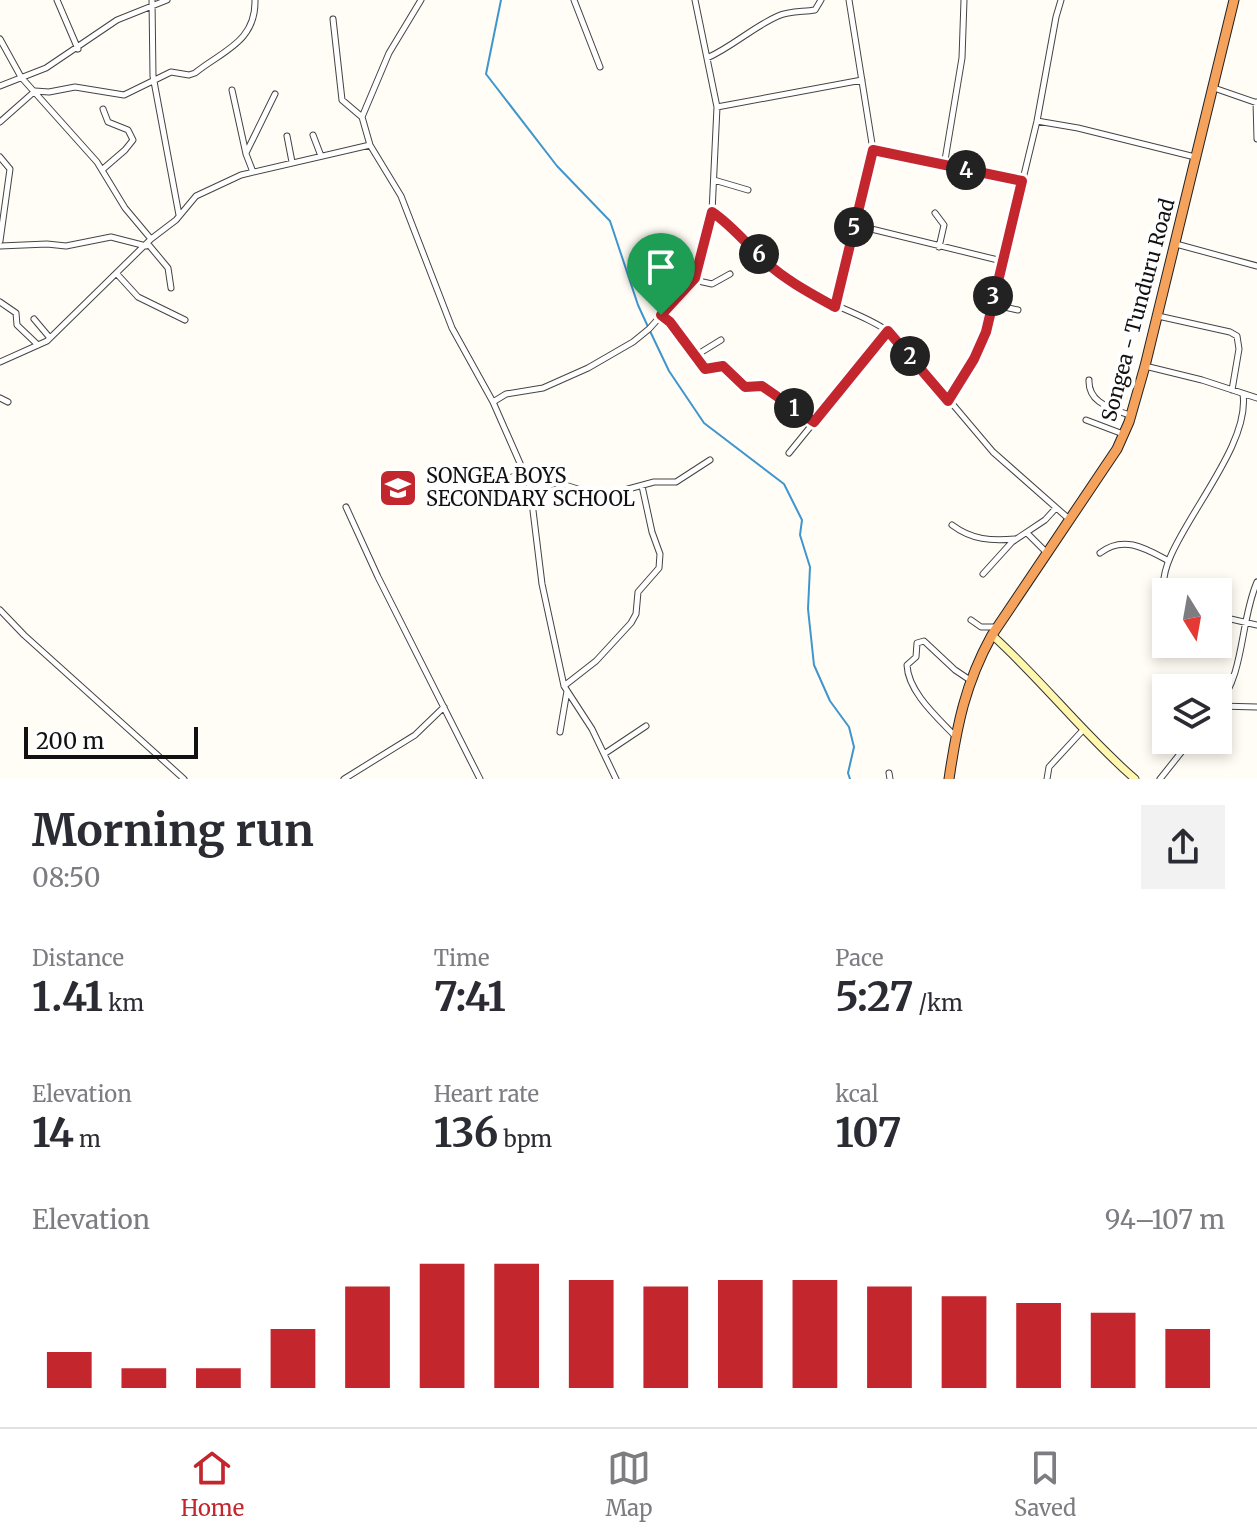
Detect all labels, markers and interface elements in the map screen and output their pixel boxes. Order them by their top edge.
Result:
pin: 4 [946,150,986,190]
text: 4 [959,156,973,184]
street label: Songea - Tunduru Road [1096,196,1179,424]
pin: 5 [834,207,874,247]
text: 5 [848,213,860,241]
pin [627,233,695,315]
pin: 6 [739,234,779,274]
text: 6 [752,240,766,268]
icon: arrive [639,245,683,289]
pin: 3 [973,276,1013,316]
text: 3 [987,282,999,310]
pin: 2 [890,336,930,376]
text: 2 [904,342,916,370]
pin: 1 [774,388,814,428]
text: 1 [789,394,799,422]
place label: SONGEA BOYS SECONDARY SCHOOL [426,463,636,511]
school or university icon: SONGEA BOYS SECONDARY SCHOOL [377,467,419,509]
north arrow [1152,578,1232,658]
map controls [1152,578,1232,754]
button: layers [1152,674,1232,754]
scale bar [24,723,198,759]
text: 200 m [36,727,104,755]
text: Morning run [32,803,314,858]
button: share [1141,805,1225,889]
text: 08:50 [32,861,101,894]
text: Distance [32,944,124,972]
text: Time [434,944,489,972]
text: Pace [835,944,883,972]
text: 1.41 [32,972,103,1022]
text: 7:41 [434,972,506,1022]
text: 5:27 [835,972,913,1022]
text: km [103,989,144,1017]
text: /km [913,989,963,1017]
text: Elevation [32,1080,132,1108]
text: Heart rate [434,1080,539,1108]
text: kcal [835,1080,879,1108]
text: 14 [32,1108,74,1158]
text: 136 [434,1108,498,1158]
text: 107 [835,1108,902,1158]
text: m [74,1125,101,1153]
text: bpm [498,1125,552,1153]
text: Elevation [32,1203,150,1236]
text: 94–107 m [1105,1203,1225,1236]
tab: Home [181,1446,244,1522]
tab: Map [606,1446,652,1522]
tab: Saved [1014,1446,1076,1522]

